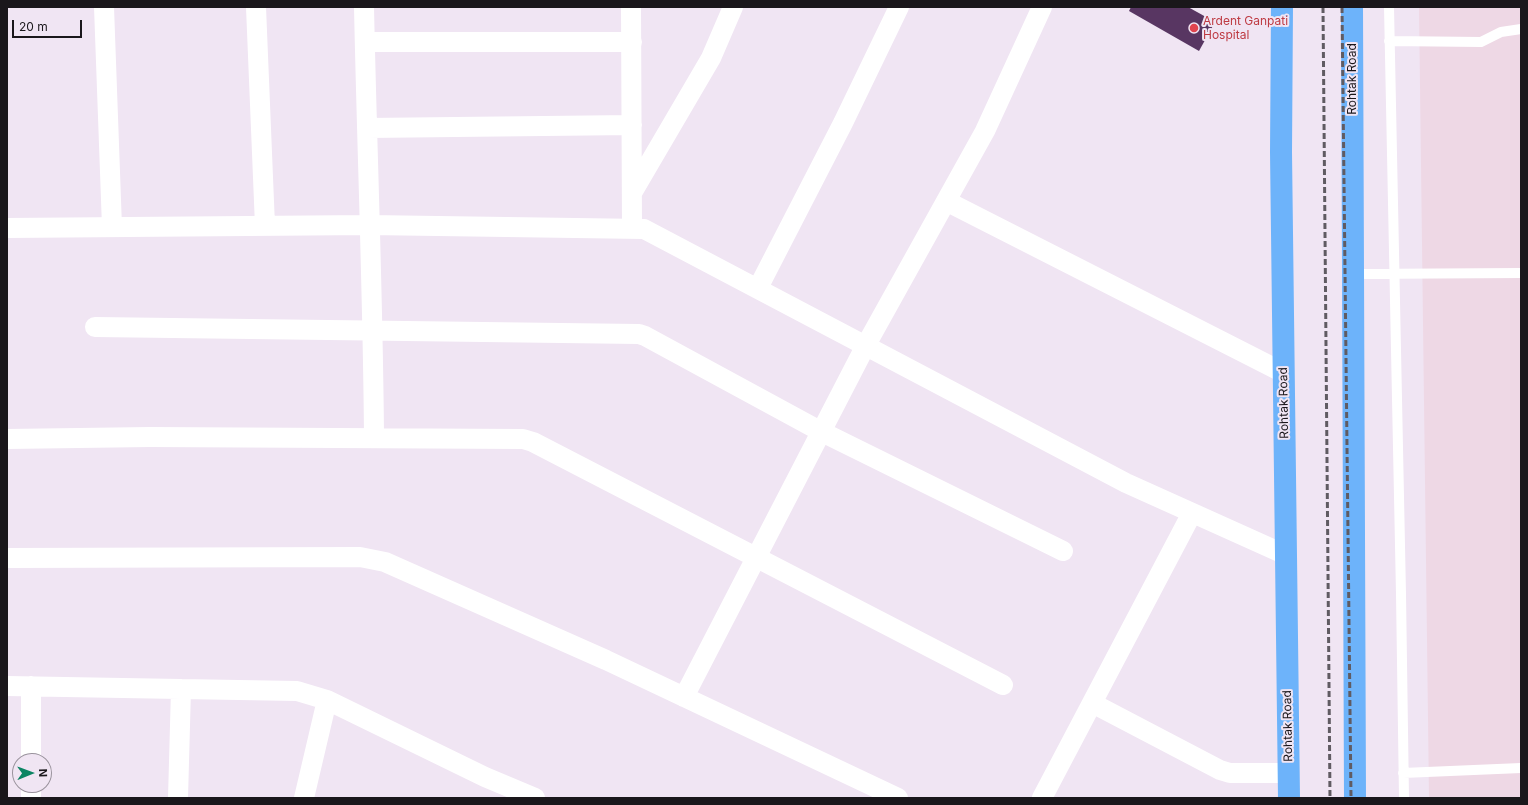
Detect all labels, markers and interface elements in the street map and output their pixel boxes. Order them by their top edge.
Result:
scale bar [14,12,84,38]
place label: Ardent Ganpati Hospital [1203,14,1288,42]
text: 20 m [19,19,48,34]
marker: Ardent Ganpati Hospital [1188,22,1200,34]
street label: Rohtak Road [1345,43,1359,115]
street label: Rohtak Road [1276,367,1292,439]
street label: Rohtak Road [1280,690,1296,762]
north arrow [12,753,52,793]
text: N [36,768,50,777]

